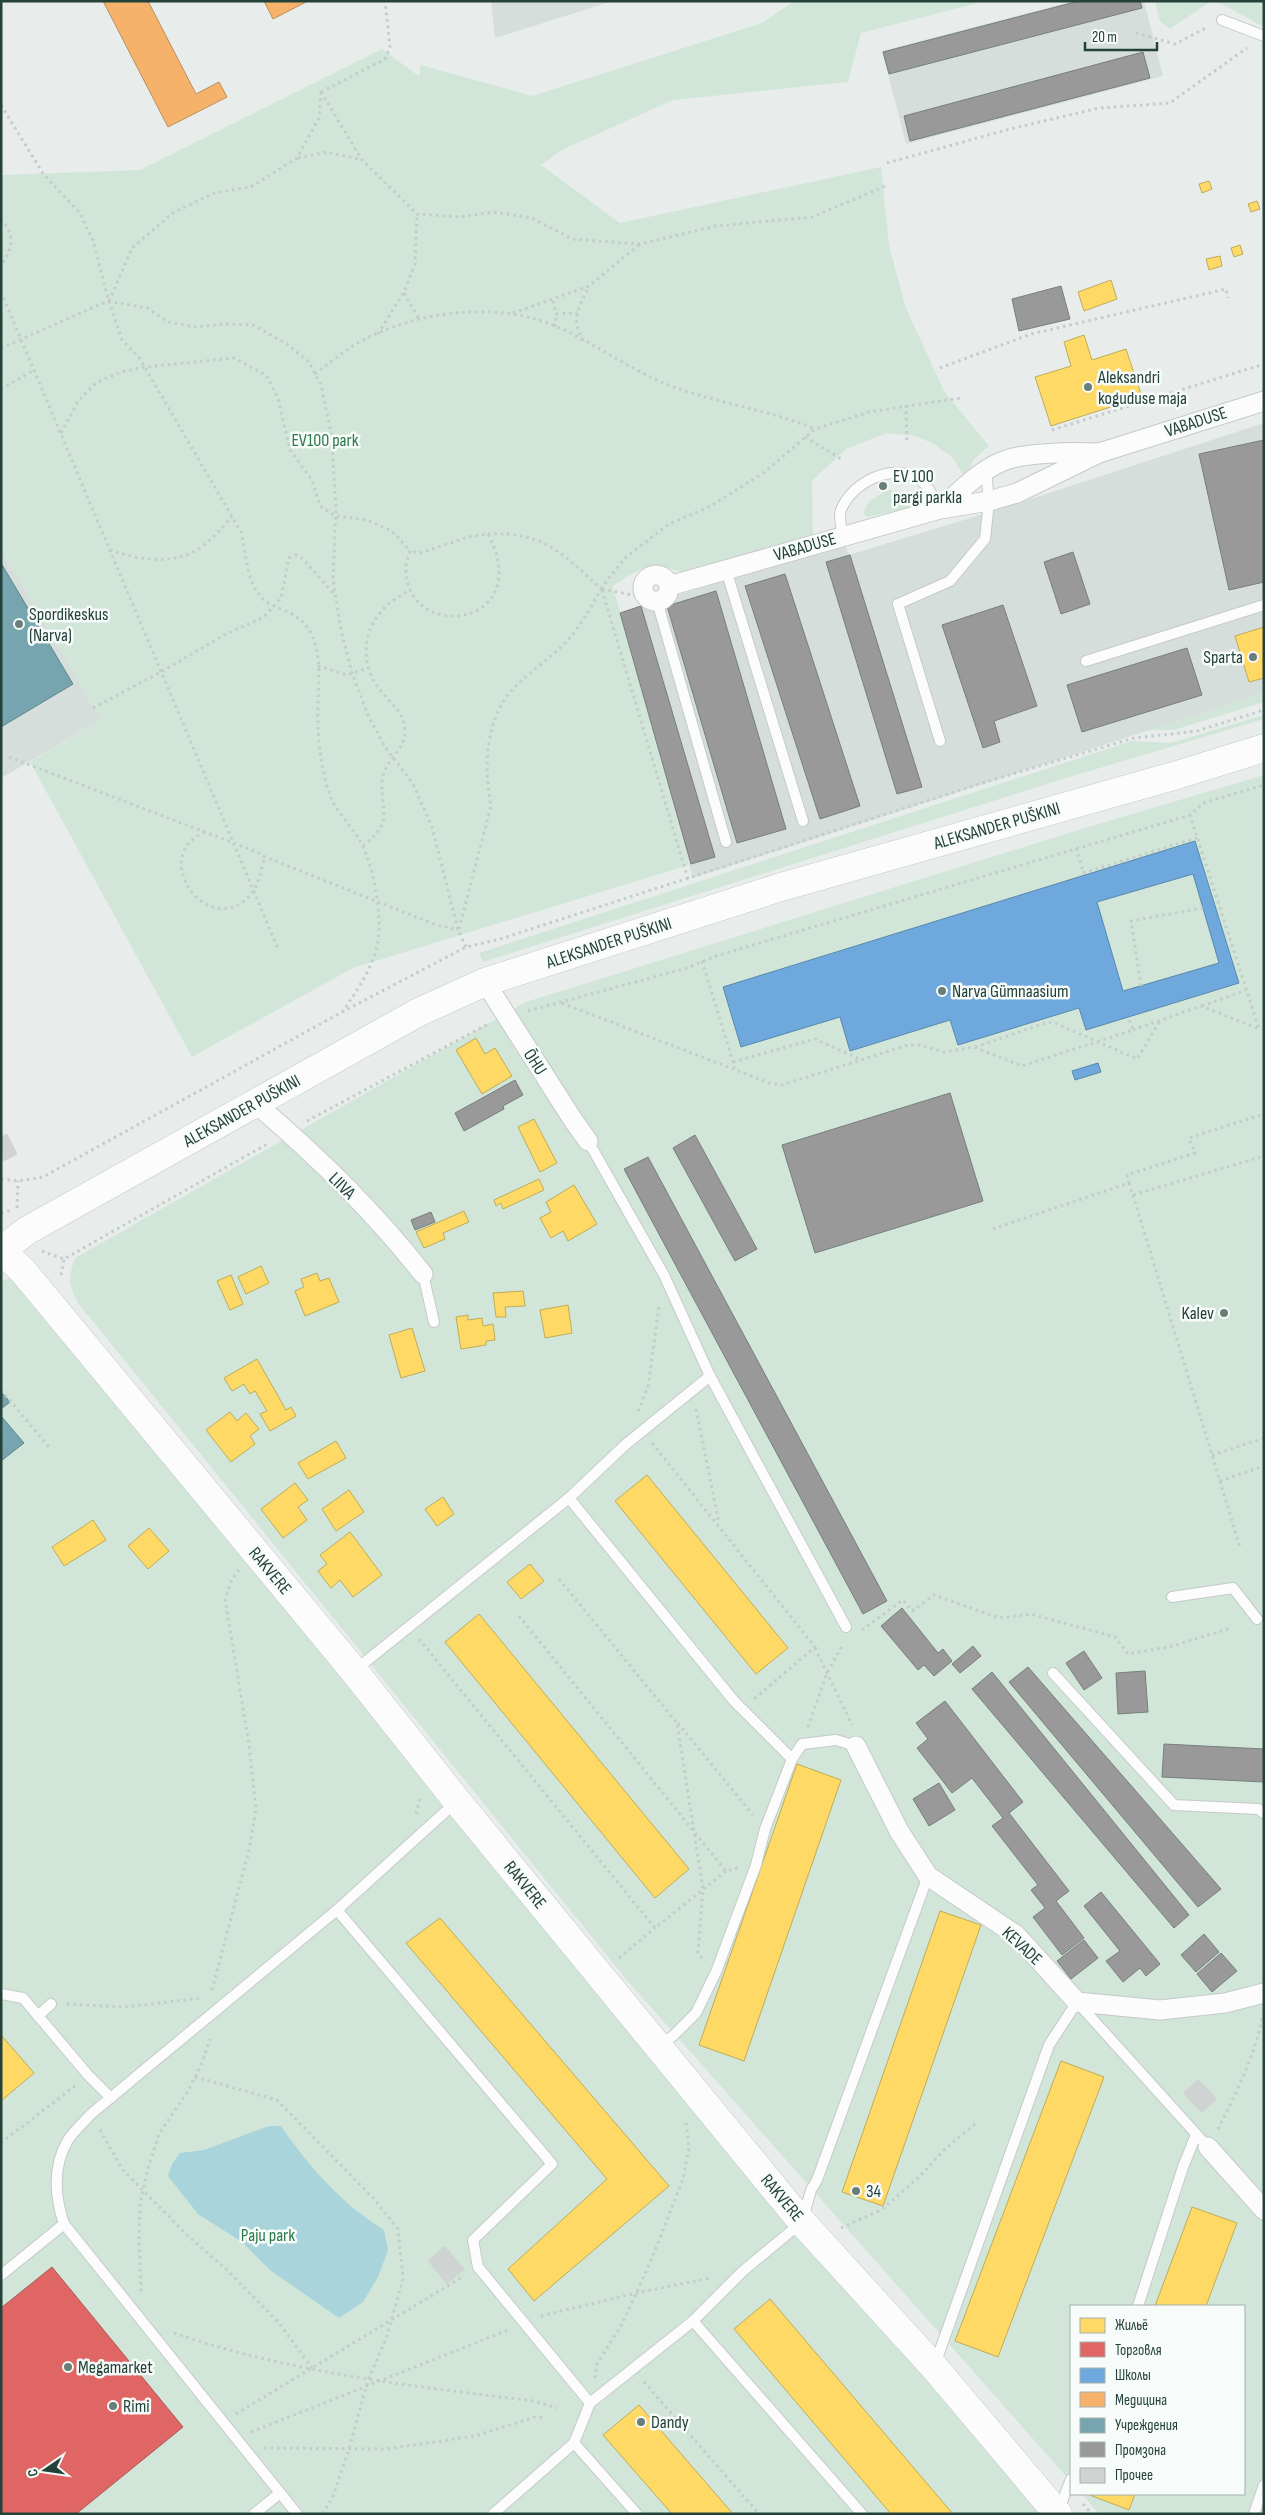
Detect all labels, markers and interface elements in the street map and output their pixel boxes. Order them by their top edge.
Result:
scale bar [1085,20,1158,52]
text: 20 m [1092,28,1117,47]
place label: Aleksandri koguduse maja [1097,367,1187,409]
marker: Aleksandri koguduse maja [1082,381,1094,393]
street label: VABADUSE [1162,402,1230,442]
park label: EV100 park [291,430,359,451]
place label: EV 100 pargi parkla [893,466,962,508]
marker: EV 100 pargi parkla [877,480,889,492]
street label: VABADUSE [771,528,839,566]
place label: Spordikeskus (Narva) [29,604,109,646]
marker: Spordikeskus (Narva) [13,618,25,630]
place label: Sparta [1203,647,1243,668]
marker: Sparta [1247,651,1259,663]
street label: ALEKSANDER PUŠKINI [930,798,1063,854]
street label: ALEKSANDER PUŠKINI [543,913,674,973]
place label: Narva Gümnaasium [952,981,1068,1002]
marker: Narva Gümnaasium [936,985,948,997]
street label: ÕHU [519,1045,551,1079]
street label: ALEKSANDER PUŠKINI [179,1070,304,1152]
street label: LIIVA [324,1168,360,1204]
place label: Kalev [1182,1303,1214,1324]
marker: Kalev [1218,1307,1230,1319]
street label: RAKVERE [244,1543,296,1599]
street label: RAKVERE [499,1857,551,1913]
street label: KEVADE [998,1922,1046,1970]
street label: RAKVERE [756,2170,808,2226]
place label: 34 [866,2181,882,2202]
marker: 34 [850,2185,862,2197]
park label: Paju park [241,2225,295,2246]
legend [1070,2305,1245,2495]
text: Жильё [1115,2316,1148,2335]
text: Торговля [1115,2341,1162,2360]
place label: Megamarket [78,2357,153,2378]
marker: Megamarket [62,2361,74,2373]
text: Школы [1115,2366,1151,2385]
text: Медицина [1115,2391,1167,2410]
place label: Rimi [123,2396,150,2417]
marker: Rimi [107,2400,119,2412]
place label: Dandy [651,2412,689,2433]
marker: Dandy [635,2416,647,2428]
text: Учреждения [1115,2416,1178,2435]
text: Промзона [1115,2441,1166,2460]
north arrow [20,2445,70,2495]
text: Прочее [1115,2466,1153,2485]
text: С [24,2467,42,2478]

